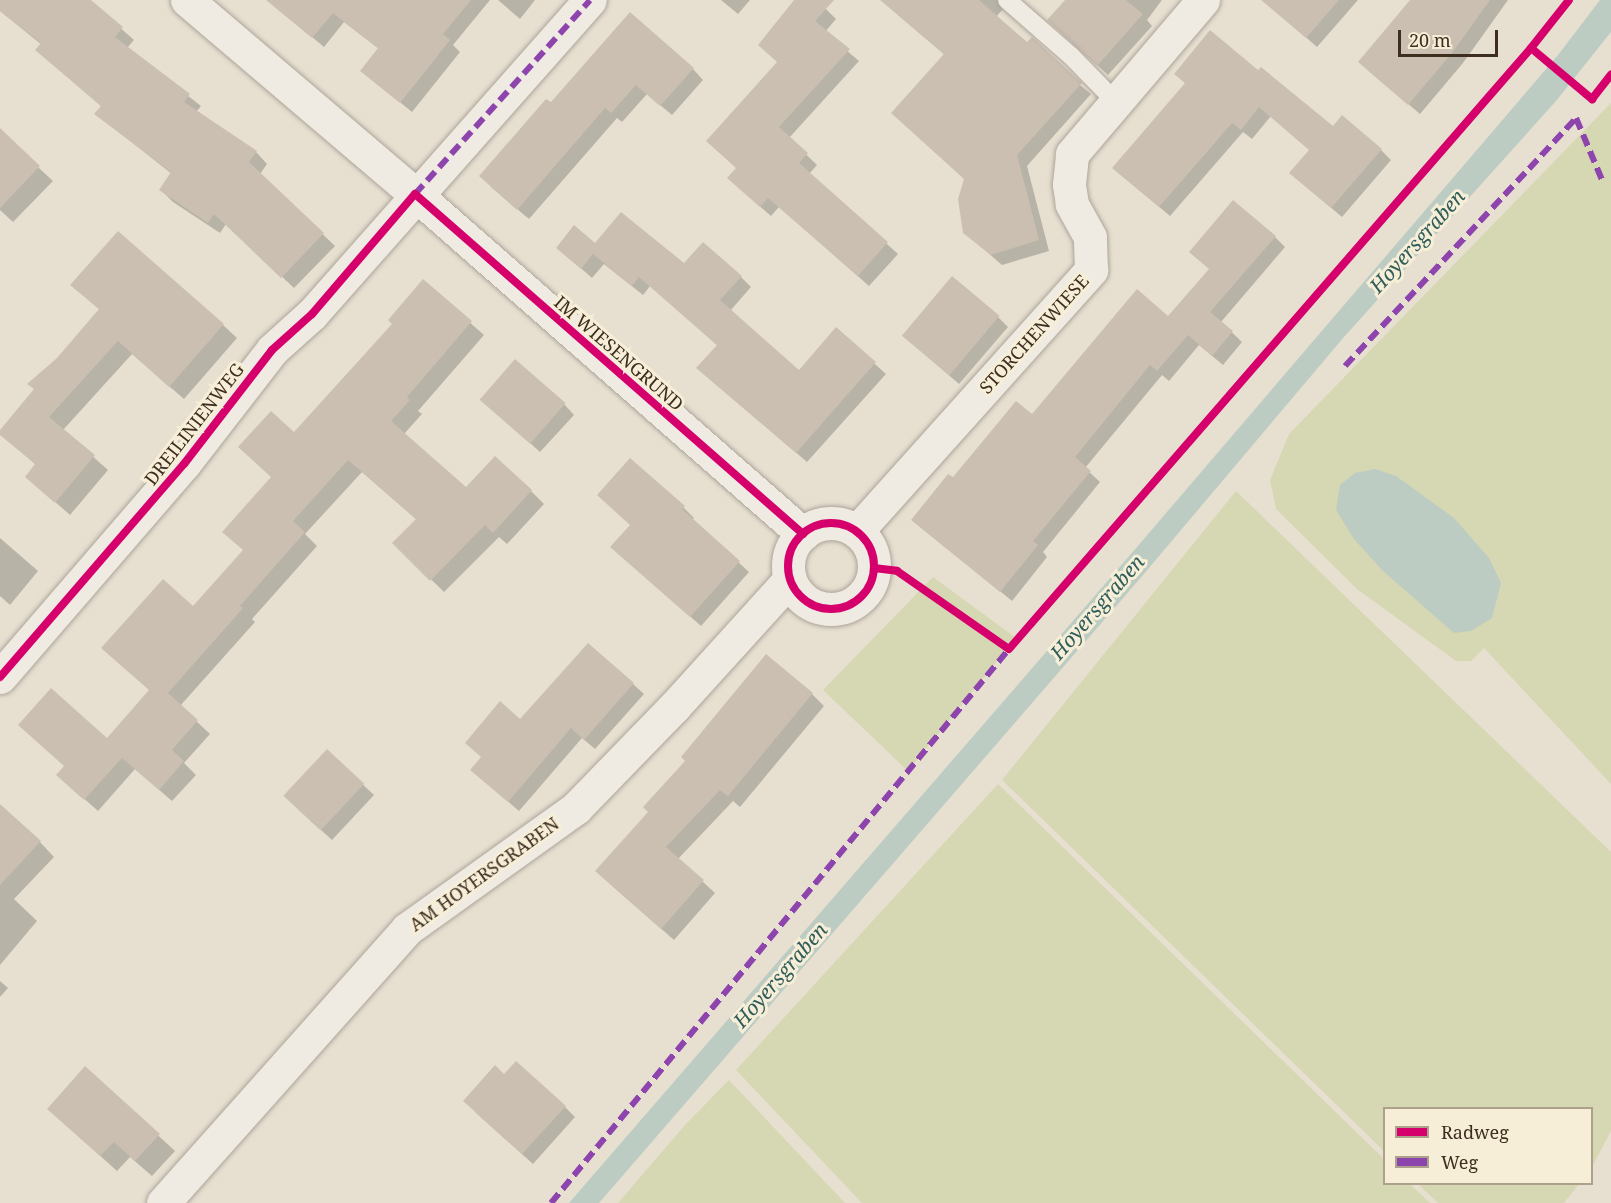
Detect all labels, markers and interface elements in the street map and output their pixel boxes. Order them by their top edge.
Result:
scale bar [1401,18,1502,56]
text: 20 m [1409,28,1451,52]
water label: Hoyersgraben [1364,184,1470,298]
street label: STORCHENWIESE [975,270,1093,398]
street label: IM WIESENGRUND [550,291,688,415]
street label: DREILINIENWEG [140,359,248,489]
water label: Hoyersgraben [1045,550,1149,664]
street label: AM HOYERSGRABEN [405,813,563,935]
water label: Hoyersgraben [728,918,832,1032]
legend [1383,1107,1593,1185]
text: Radweg [1441,1120,1509,1144]
text: Weg [1441,1150,1478,1174]

